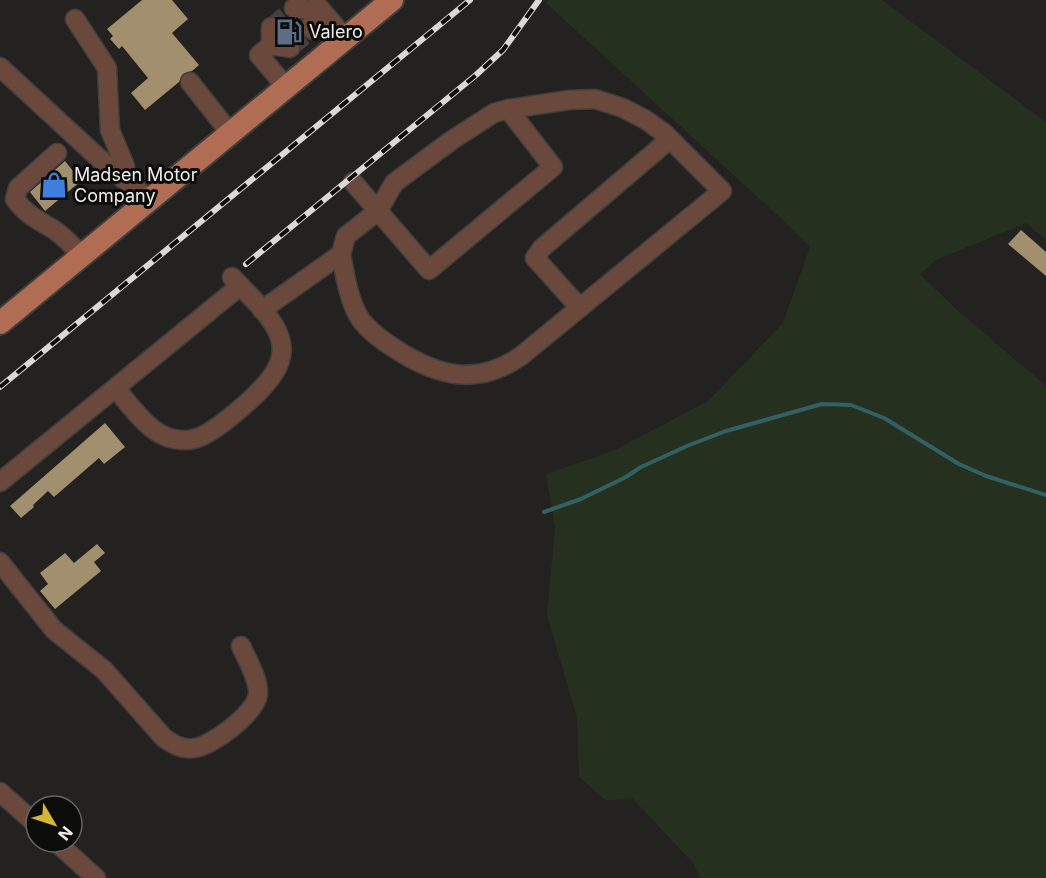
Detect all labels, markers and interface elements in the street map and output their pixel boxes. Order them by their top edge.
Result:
fuel station icon: Valero [274,17,304,47]
place label: Valero [309,21,363,42]
place label: Madsen Motor Company [74,164,198,206]
shop icon: Madsen Motor Company [39,170,69,200]
north arrow [24,794,84,854]
text: N [54,822,77,844]

